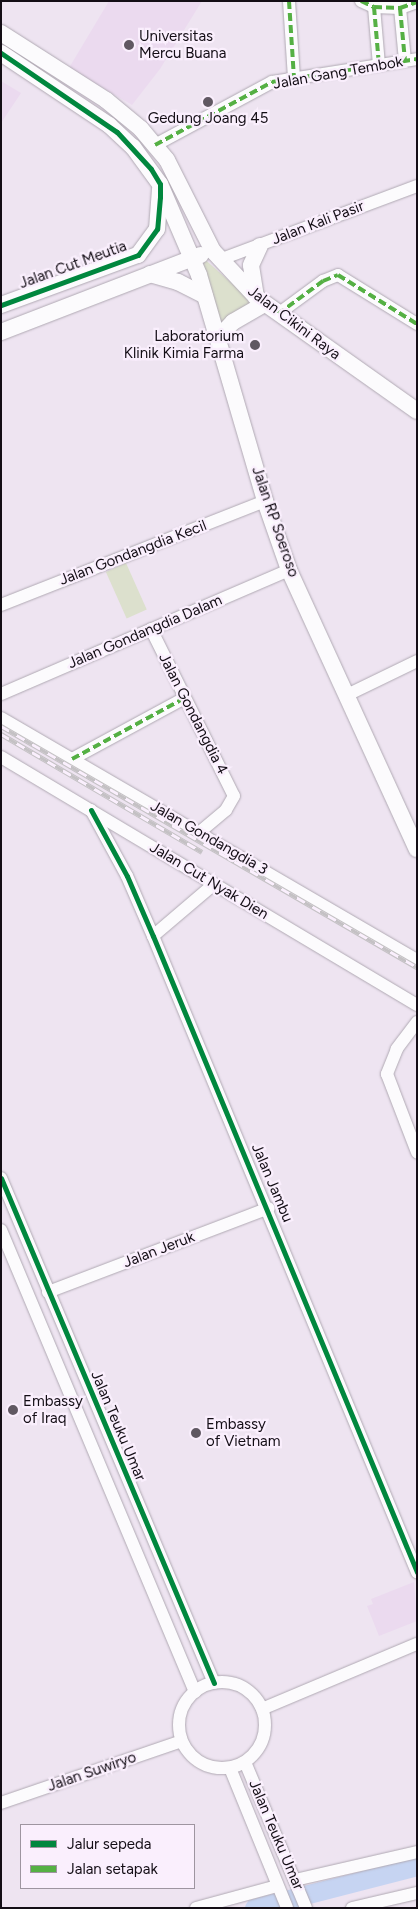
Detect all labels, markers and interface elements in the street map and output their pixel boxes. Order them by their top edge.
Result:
place label: Universitas Mercu Buana [139,27,226,62]
marker: Universitas Mercu Buana [123,39,135,51]
street label: Jalan Gang Tembok [272,53,404,93]
marker: Gedung Joang 45 [202,96,214,108]
place label: Gedung Joang 45 [148,110,268,128]
street label: Jalan Kali Pasir [269,197,367,249]
street label: Jalan Cut Meutia [17,237,129,293]
street label: Jalan Cikini Raya [244,282,344,364]
place label: Laboratorium Klinik Kimia Farma [124,327,244,362]
marker: Laboratorium Klinik Kimia Farma [248,338,262,352]
street label: Jalan RP Soeroso [248,464,302,580]
street label: Jalan Gondangdia Kecil [57,517,209,589]
street label: Jalan Gondangdia Dalam [65,591,225,673]
street label: Jalan Gondangdia 4 [155,650,231,778]
street label: Jalan Gondangdia 3 [147,797,271,879]
street label: Jalan Cut Nyak Dien [146,838,272,924]
street label: Jalan Jambu [247,1141,297,1225]
street label: Jalan Jeruk [121,1228,197,1272]
street label: Jalan Teuku Umar [87,1368,149,1484]
place label: Embassy of Iraq [23,1392,83,1427]
marker: Embassy of Iraq [7,1404,19,1416]
place label: Embassy of Vietnam [206,1415,280,1450]
marker: Embassy of Vietnam [190,1427,202,1439]
street label: Jalan Suwiryo [45,1748,139,1796]
street label: Jalan Teuku Umar [245,1777,307,1893]
legend [20,1824,195,1889]
text: Jalur sepeda [67,1835,152,1853]
text: Jalan setapak [67,1860,158,1878]

